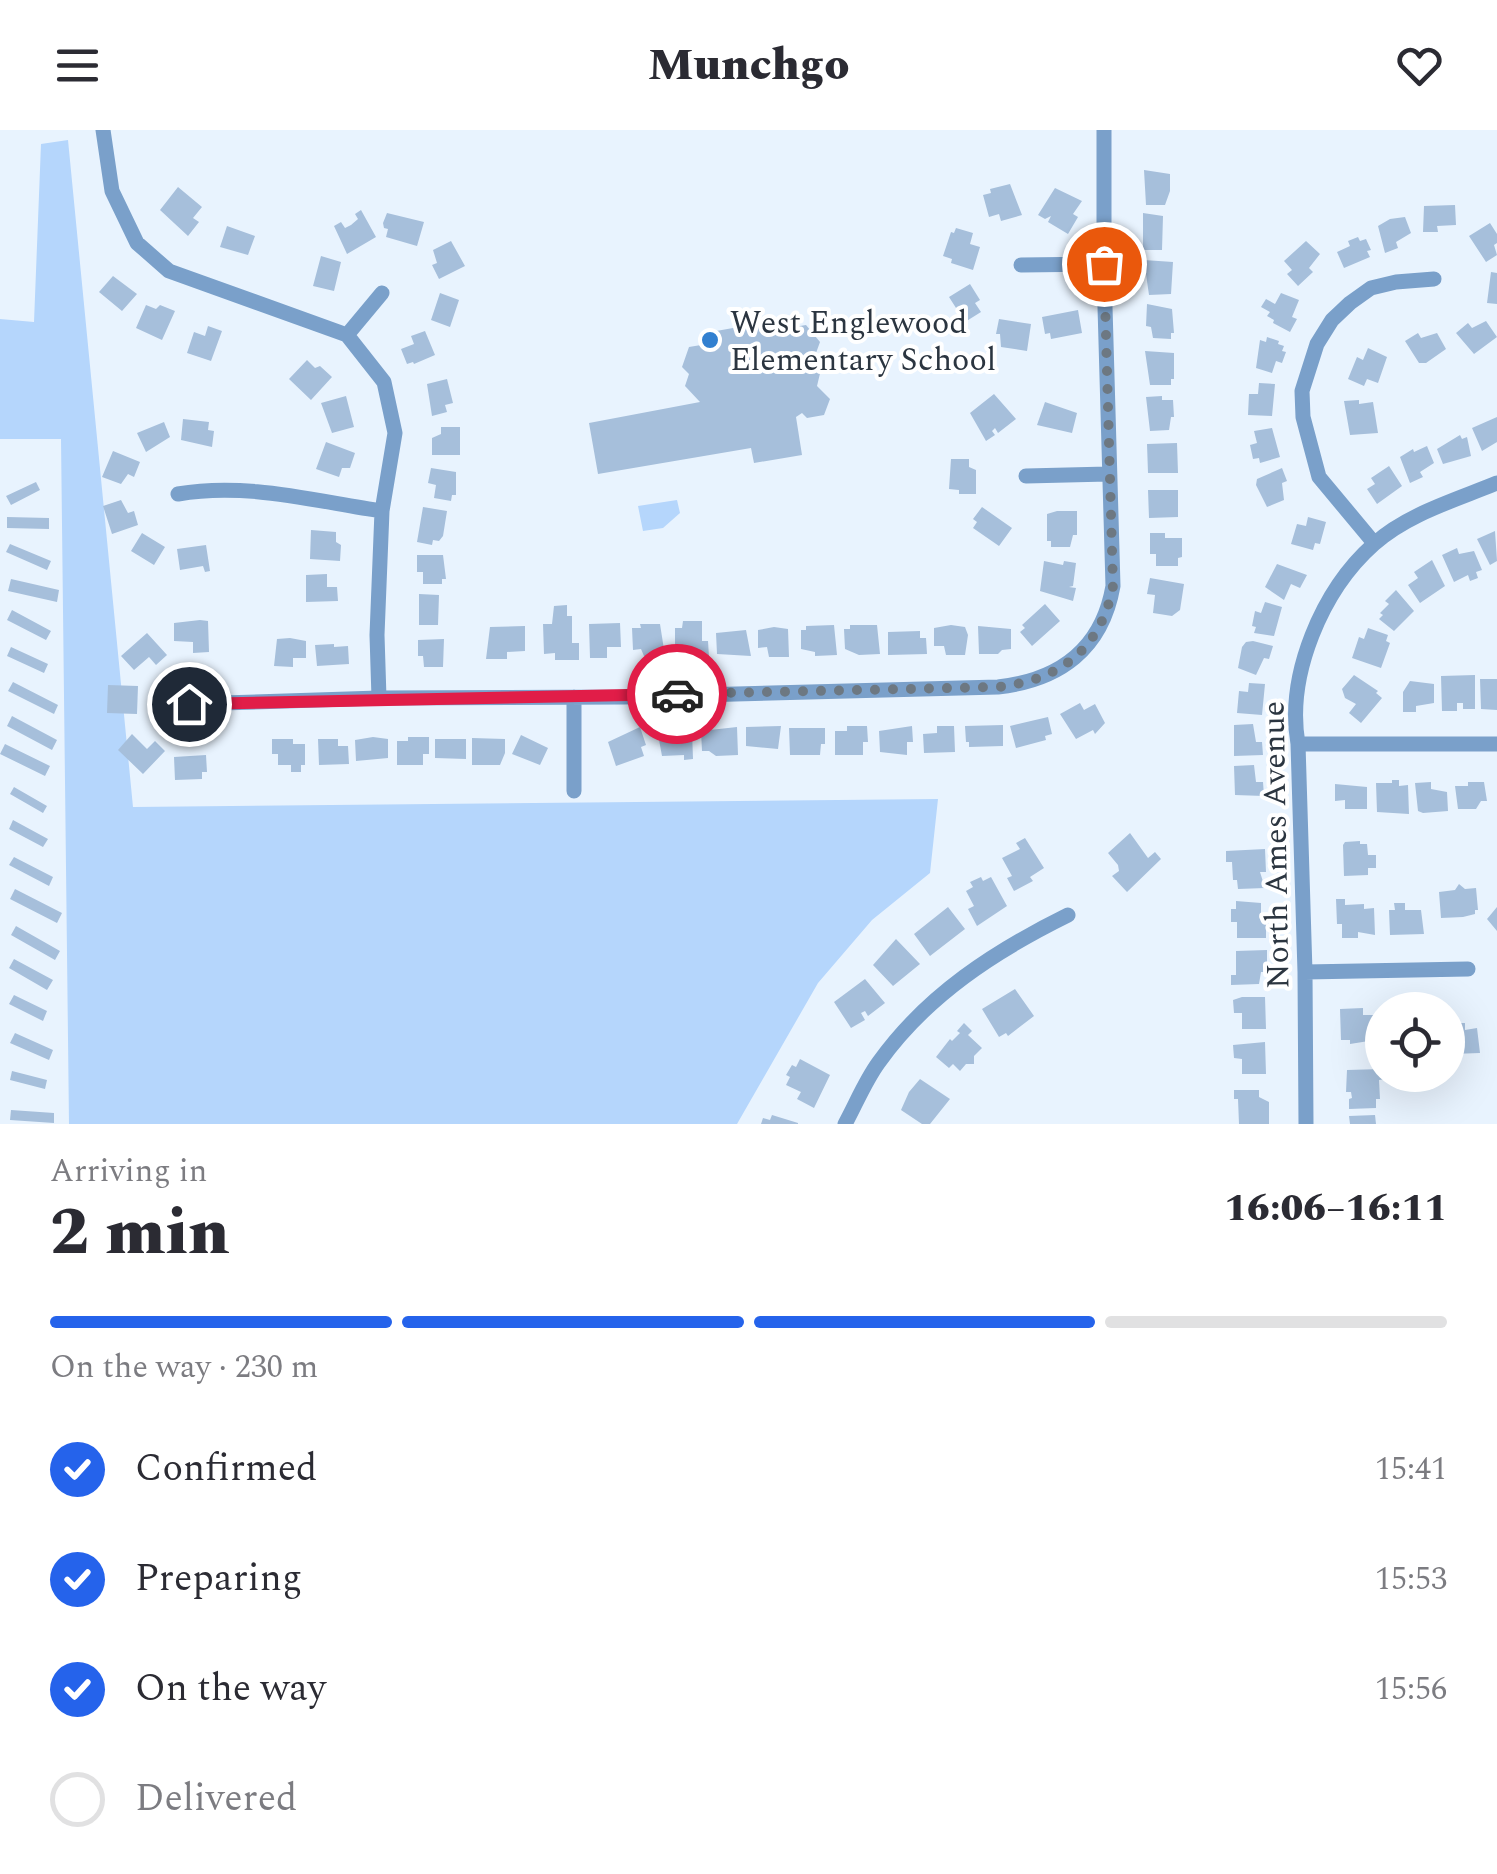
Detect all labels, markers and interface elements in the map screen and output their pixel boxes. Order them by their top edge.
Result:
text: Munchgo [648,31,849,100]
icon: menu [50,38,105,93]
icon: heart [1392,38,1447,93]
pin [1062,222,1147,307]
icon: bag [1077,237,1132,292]
place label: West Englewood Elementary School [730,299,996,385]
marker: West Englewood Elementary School [699,329,721,351]
courier [627,644,727,744]
pin [147,662,232,747]
icon: car [650,667,705,722]
icon: home [162,677,217,732]
street label: North Ames Avenue [1249,701,1304,989]
map controls [1365,992,1465,1092]
button: locate [1365,992,1465,1092]
text: Arriving in [50,1147,207,1196]
text: 16:06–16:11 [1224,1180,1447,1238]
text: 2 min [50,1184,230,1283]
text: On the way · 230 m [50,1343,318,1392]
text: Confirmed [135,1440,317,1498]
icon: check [50,1442,105,1497]
text: 15:41 [1375,1445,1447,1494]
text: Preparing [135,1550,302,1608]
icon: check [50,1552,105,1607]
text: 15:53 [1375,1555,1447,1604]
text: On the way [135,1660,326,1718]
icon: check [50,1662,105,1717]
text: 15:56 [1375,1665,1447,1714]
text: Delivered [135,1770,297,1828]

